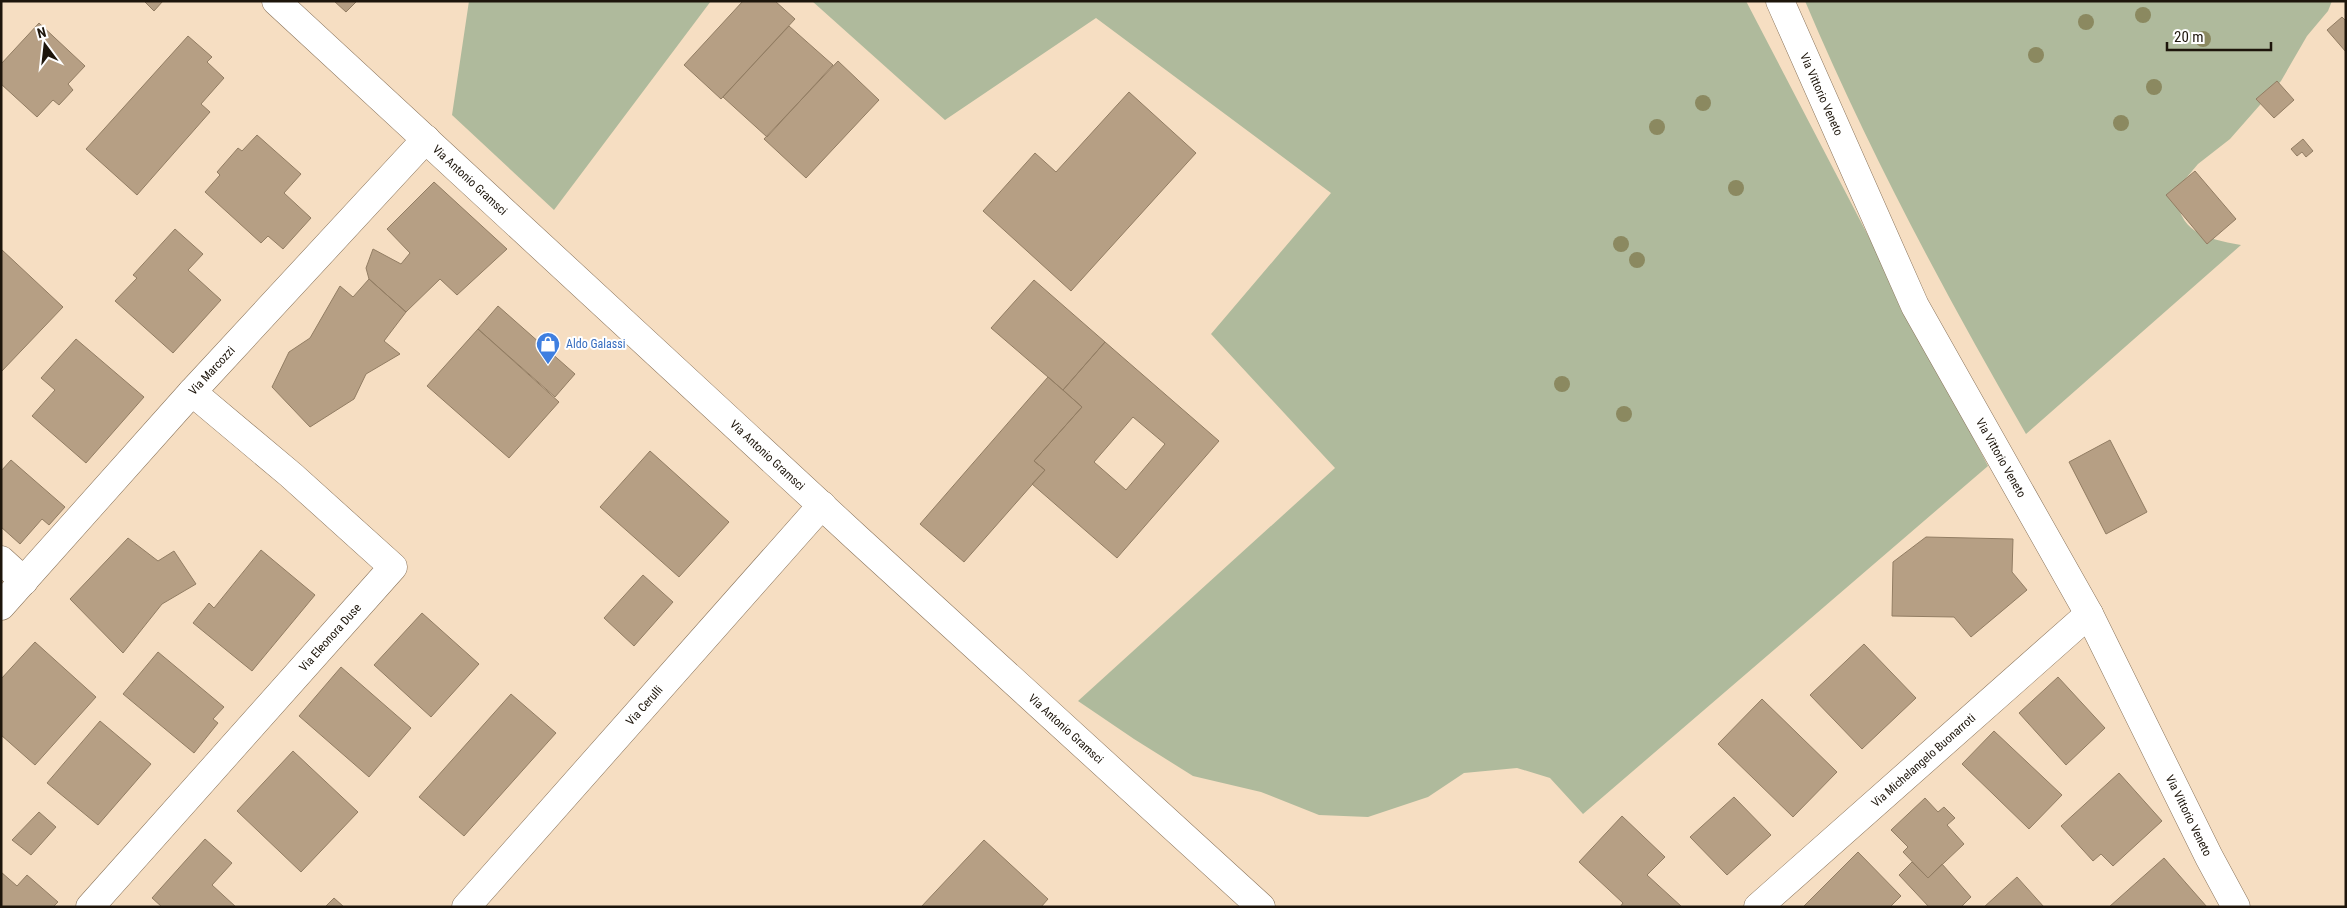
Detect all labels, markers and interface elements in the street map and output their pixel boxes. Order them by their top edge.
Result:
north arrow [20,20,70,70]
scale bar [2167,20,2271,52]
text: N [35,24,48,41]
text: 20 m [2174,28,2204,46]
street label: Via Vittorio Veneto [1797,51,1846,138]
street label: Via Antonio Gramsci [430,142,510,218]
shop icon: Aldo Galassi [535,331,561,365]
place label: Aldo Galassi [566,337,625,351]
street label: Via Marcozzi [186,343,238,398]
street label: Via Vittorio Veneto [1973,416,2029,500]
street label: Via Antonio Gramsci [727,417,807,493]
street label: Via Eleonora Duse [296,600,364,674]
street label: Via Cerulli [623,683,666,728]
street label: Via Antonio Gramsci [1025,691,1106,767]
street label: Via Michelangelo Buonarroti [1869,711,1978,810]
street label: Via Vittorio Veneto [2163,773,2214,858]

